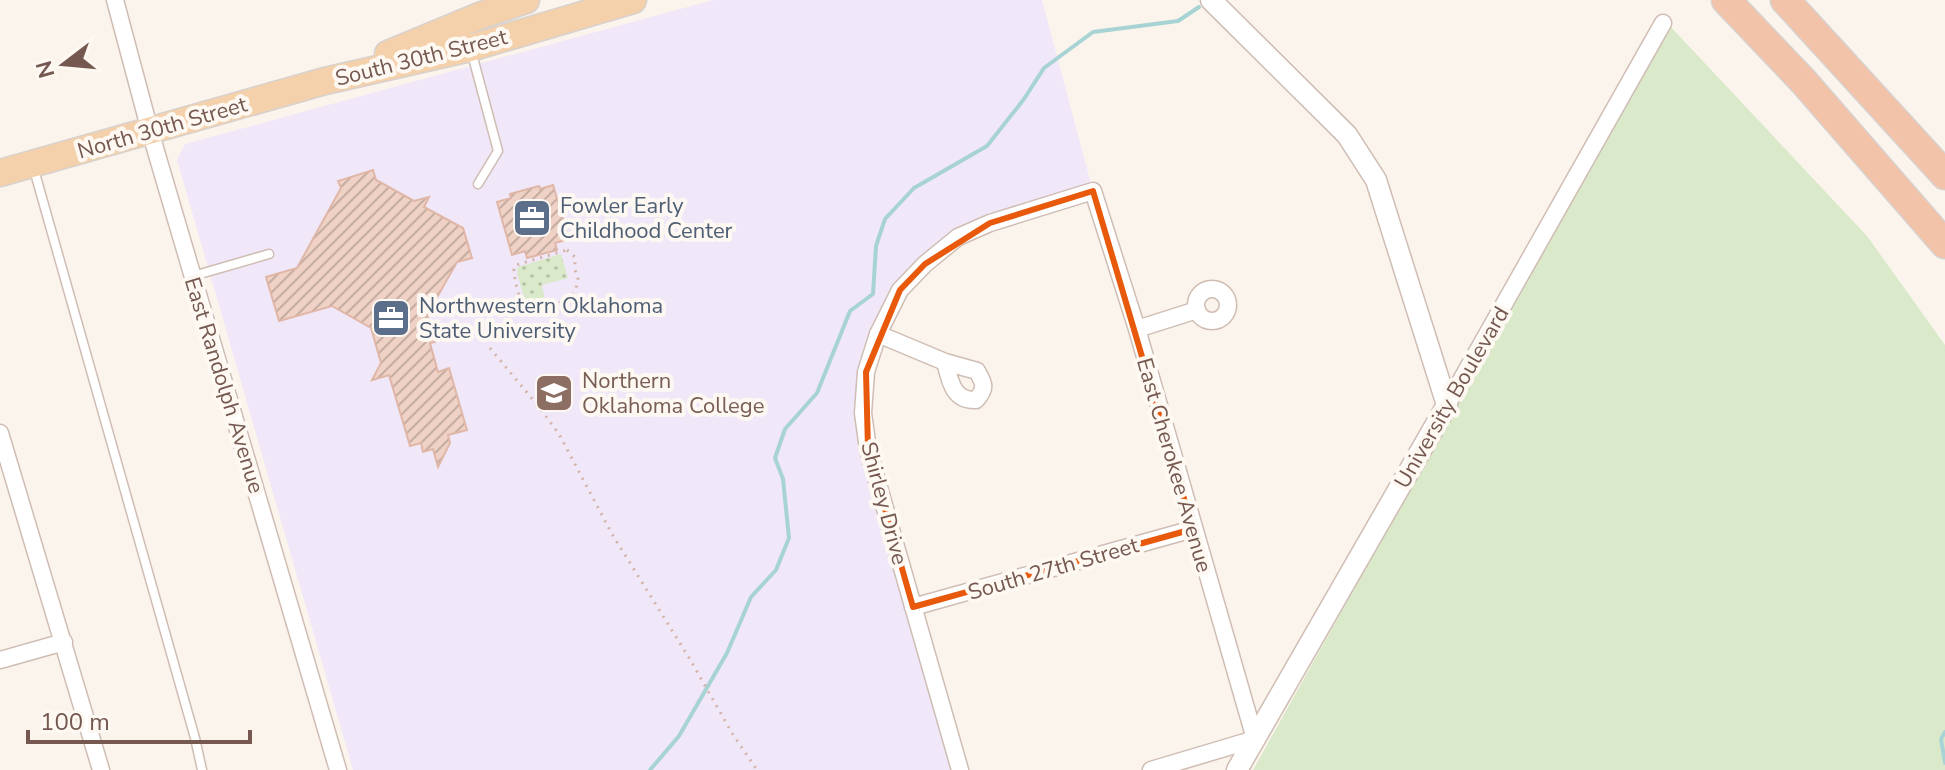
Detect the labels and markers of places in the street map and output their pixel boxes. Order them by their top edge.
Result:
place label: Fowler Early Childhood Center [560,191,733,246]
office icon: Fowler Early Childhood Center [511,197,553,239]
place label: Northwestern Oklahoma State University [419,291,663,346]
office icon: Northwestern Oklahoma State University [370,297,412,339]
place label: Northern Oklahoma College [582,366,764,421]
school or university icon: Northern Oklahoma College [533,372,575,414]

